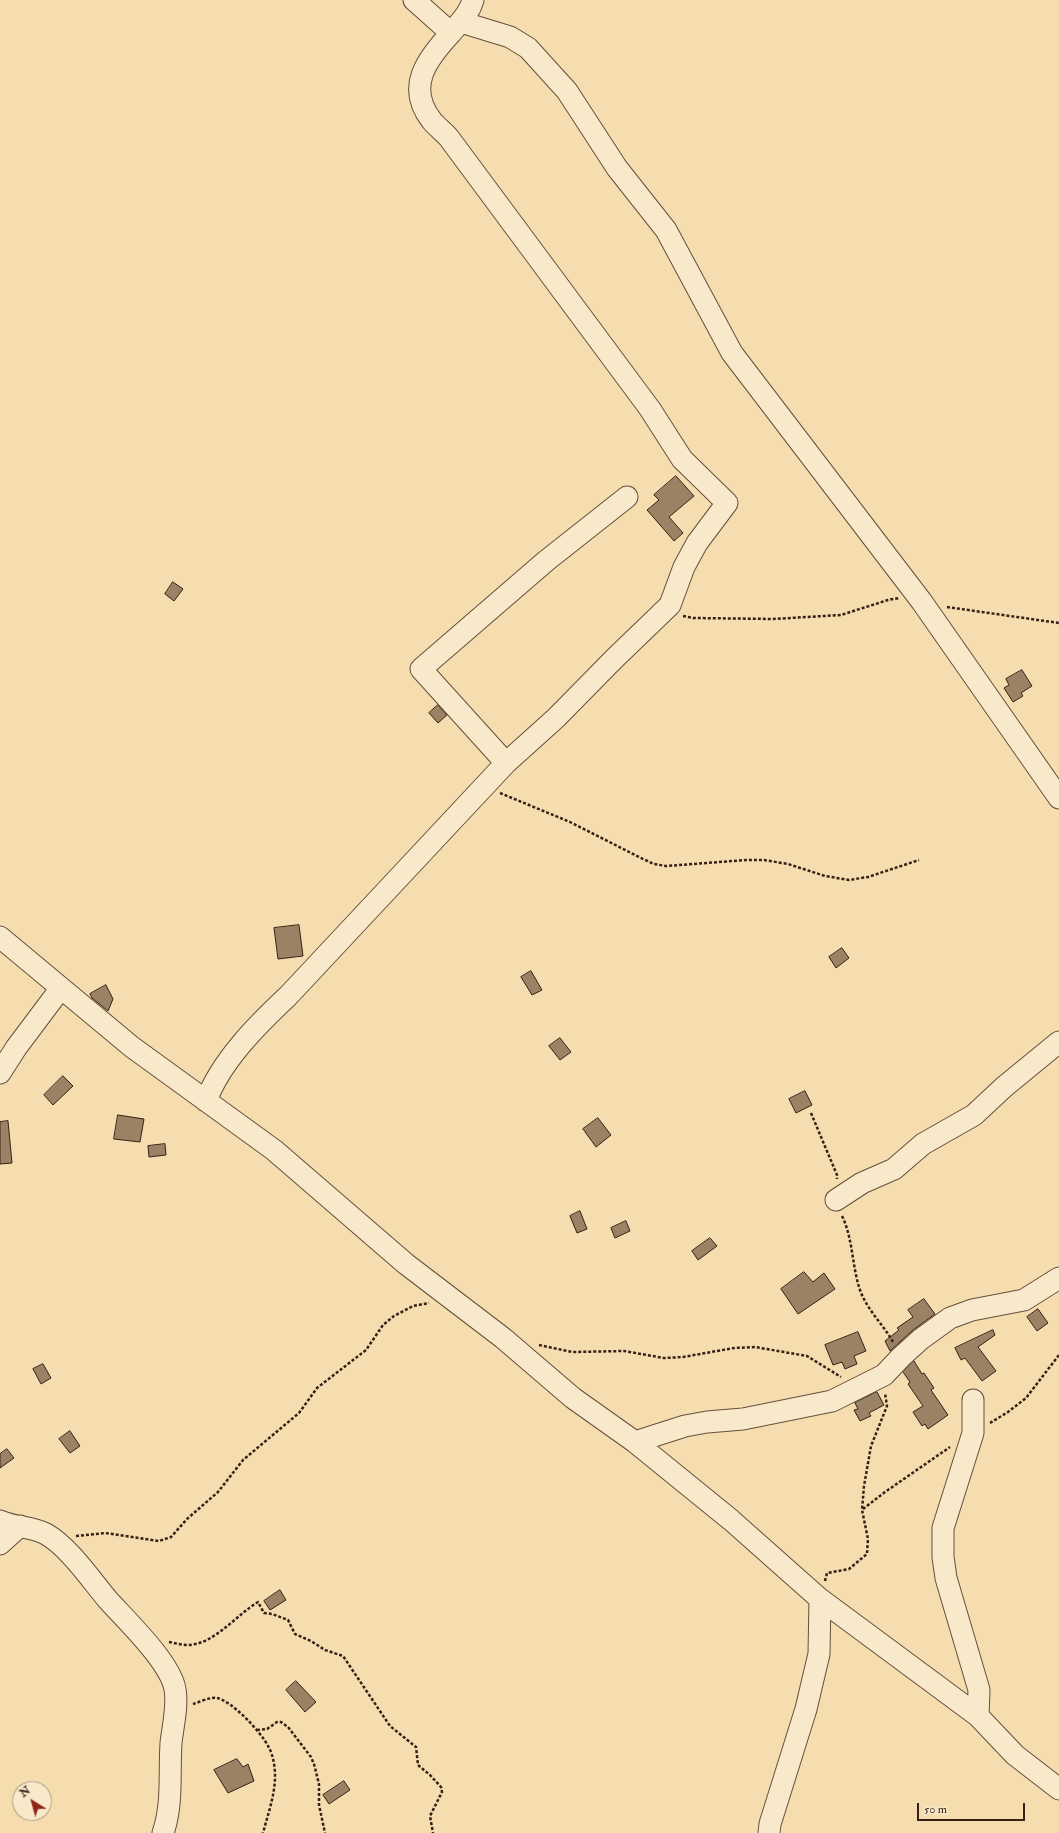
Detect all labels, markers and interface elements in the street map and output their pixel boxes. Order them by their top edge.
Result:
north arrow [12,1781,52,1821]
text: N [17,1784,33,1800]
scale bar [919,1795,1027,1821]
text: 50 m [924,1802,947,1817]

